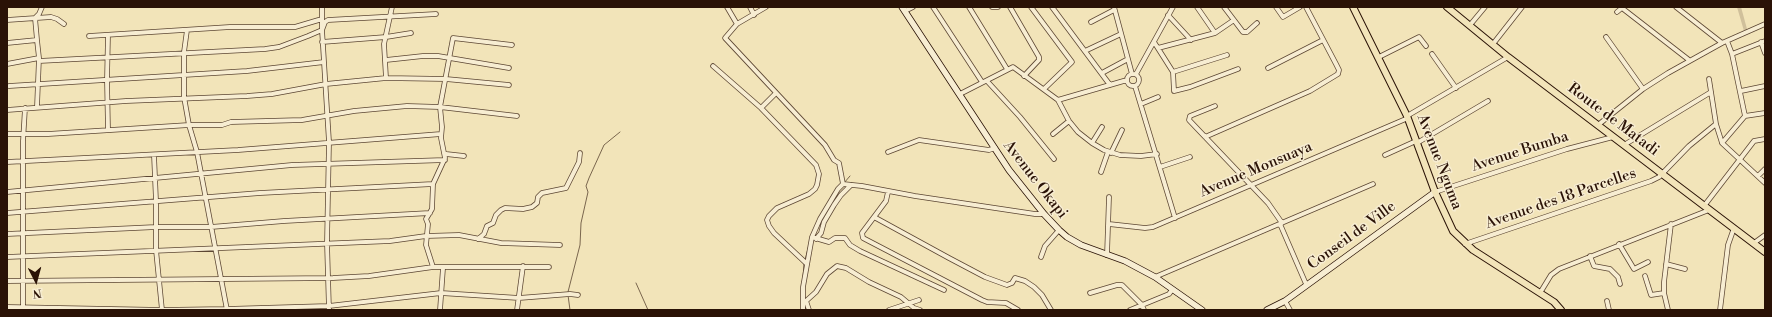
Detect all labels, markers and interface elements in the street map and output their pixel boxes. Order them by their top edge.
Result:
street label: Route de Matadi [1564,80,1662,160]
street label: Avenue Nguma [1413,112,1465,212]
street label: Avenue Bumba [1469,128,1571,176]
street label: Avenue Okapi [999,138,1071,222]
street label: Avenue Monsuaya [1197,138,1315,202]
street label: Avenue des 18 Parcelles [1483,165,1639,233]
street label: Conseil de Ville [1304,198,1400,274]
north arrow [16,261,56,301]
text: N [32,286,42,300]

